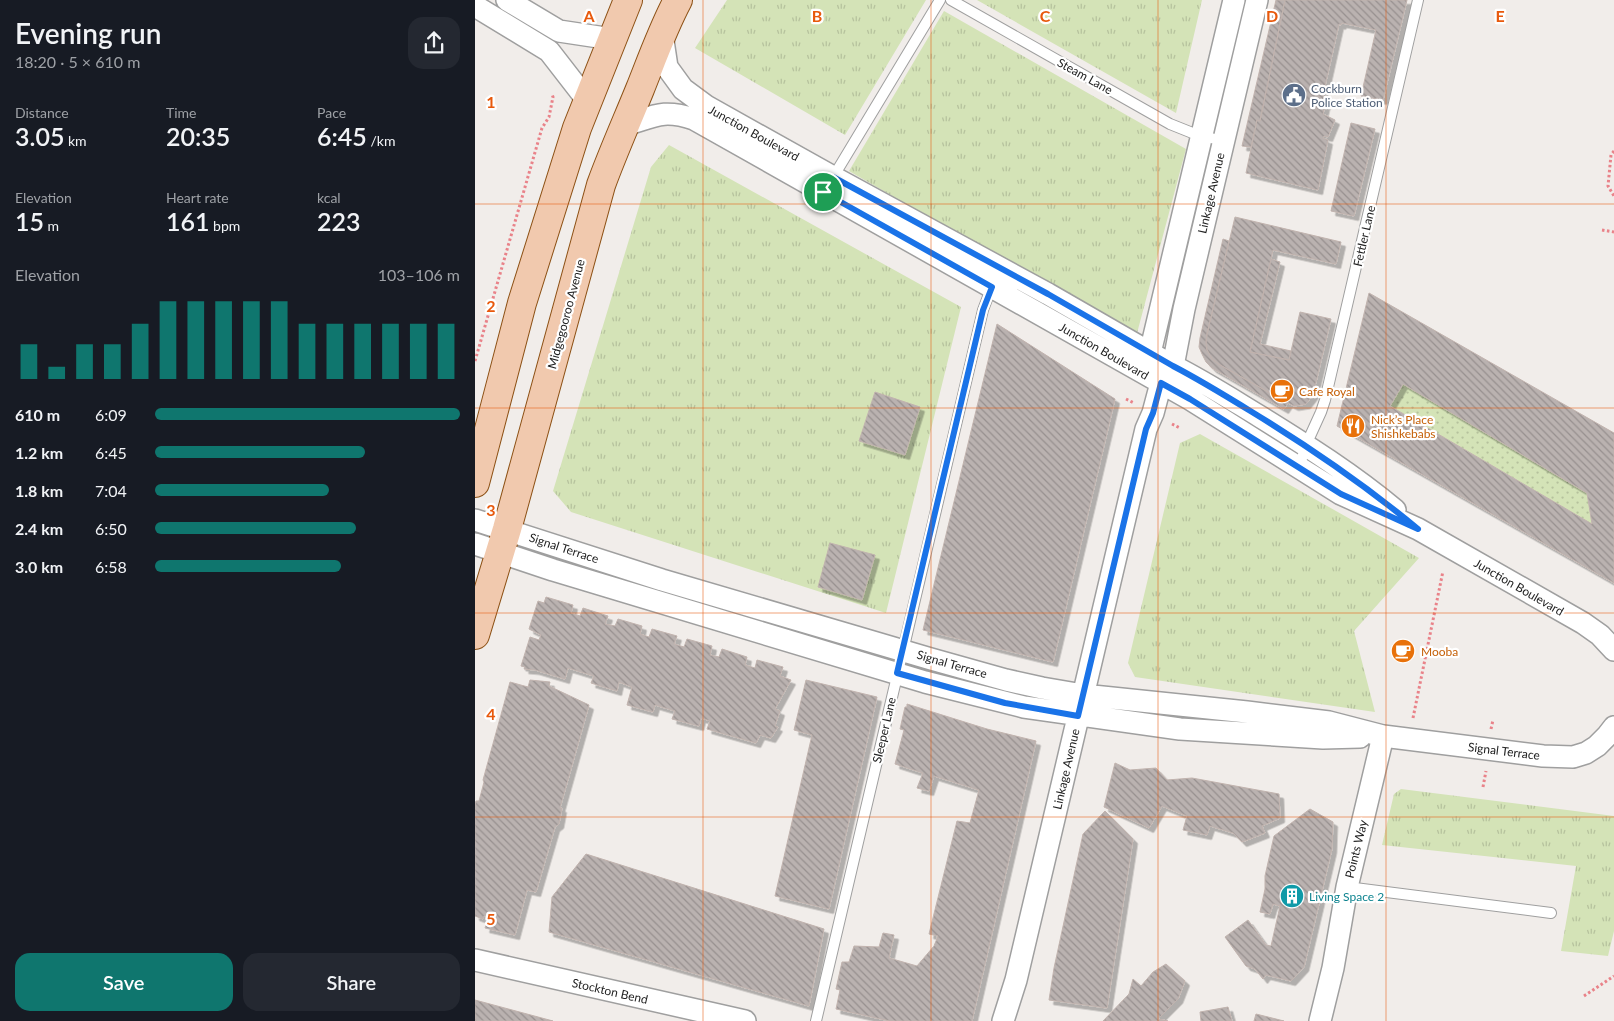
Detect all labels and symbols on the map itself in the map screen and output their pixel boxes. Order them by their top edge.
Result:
text: A [582,6,595,25]
text: B [812,6,822,25]
text: C [1040,6,1051,25]
text: D [1266,6,1278,25]
text: E [1495,6,1505,25]
street label: Steam Lane [1055,55,1115,97]
place label: Cockburn Police Station [1311,81,1383,110]
public building icon: Cockburn Police Station [1281,82,1307,108]
text: 1 [486,92,496,111]
street label: Junction Boulevard [706,102,802,164]
street label: Linkage Avenue [1194,151,1228,235]
pin [802,171,844,213]
street label: Fettler Lane [1350,204,1378,268]
street label: Midgegooroo Avenue [544,257,588,371]
text: 2 [486,296,496,315]
street label: Junction Boulevard [1056,319,1152,383]
cafe icon: Cafe Royal [1269,378,1295,404]
place label: Cafe Royal [1299,384,1355,399]
place label: Nick’s Place Shishkebabs [1371,412,1436,441]
restaurant icon: Nick’s Place Shishkebabs [1340,413,1366,439]
text: 3 [486,500,496,519]
street label: Signal Terrace [527,530,601,566]
street label: Junction Boulevard [1471,555,1567,619]
cafe icon: Mooba [1390,638,1416,664]
place label: Mooba [1421,644,1458,659]
street label: Signal Terrace [915,647,989,681]
street label: Sleeper Lane [869,696,899,764]
text: 4 [486,704,496,723]
street label: Linkage Avenue [1049,727,1083,811]
street label: Signal Terrace [1467,739,1541,763]
street label: Points Way [1342,818,1371,880]
building icon: Living Space 2 [1279,883,1305,909]
place label: Living Space 2 [1309,889,1384,904]
text: 5 [486,909,496,928]
street label: Stockton Bend [571,975,649,1007]

